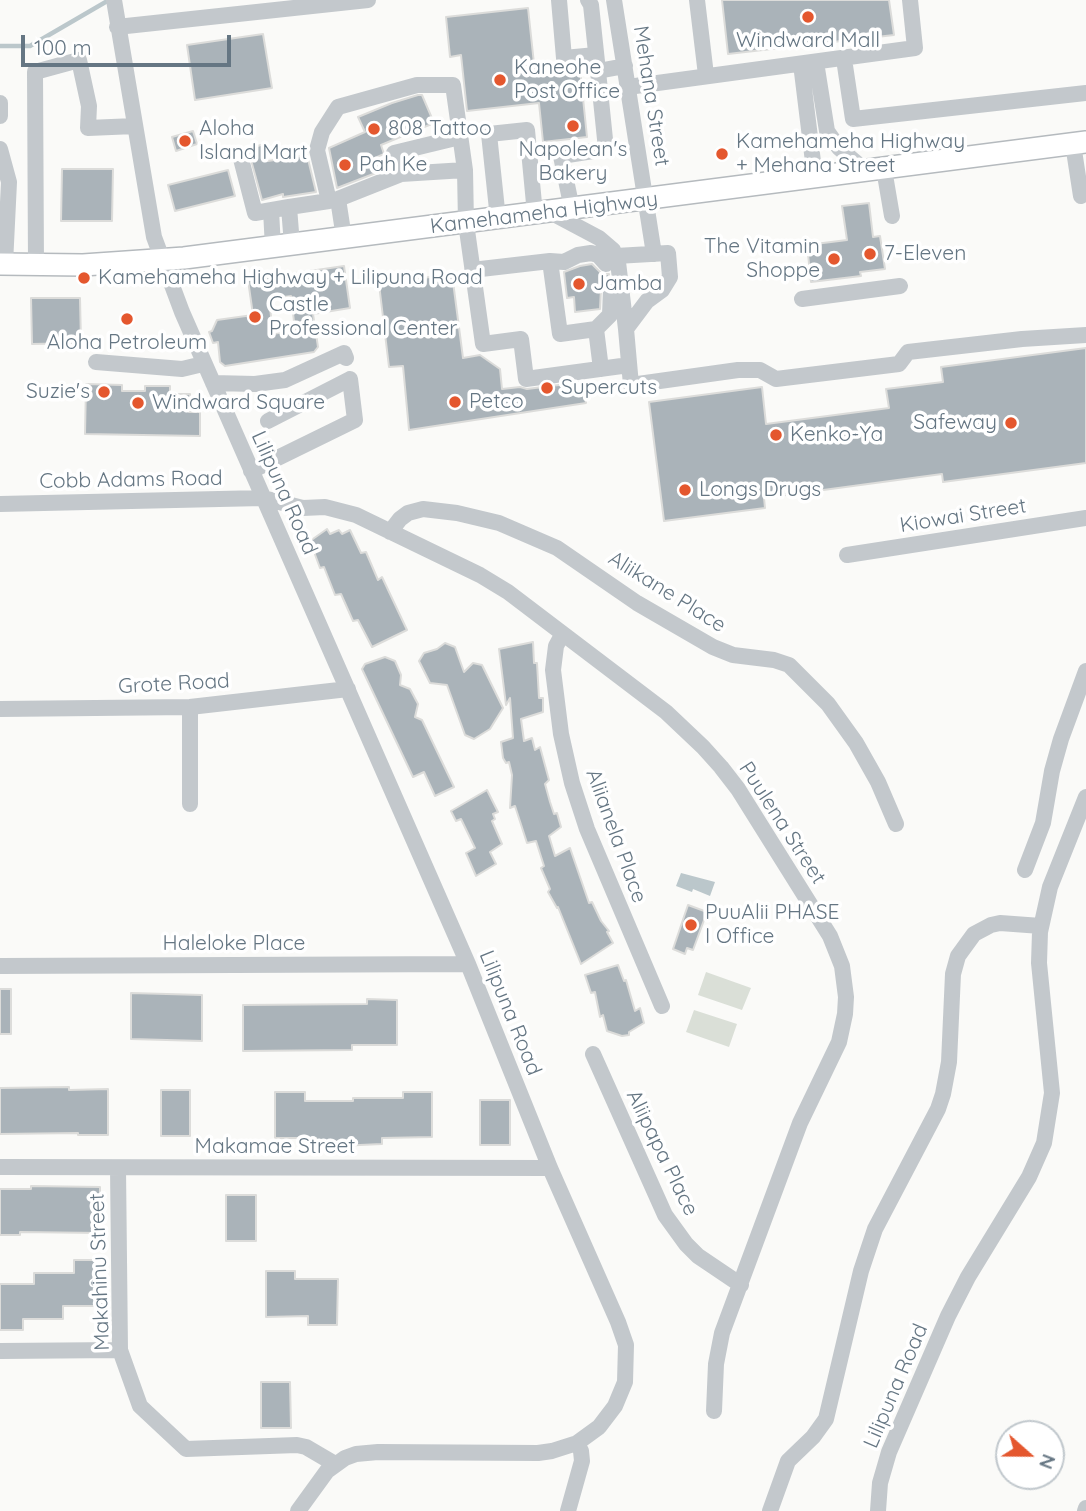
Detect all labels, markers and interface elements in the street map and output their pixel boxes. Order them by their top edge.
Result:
marker: Windward Mall [800,9,816,25]
scale bar [24,21,234,65]
street label: Mehana Street [627,24,675,168]
place label: Windward Mall [736,28,880,54]
text: 100 m [34,34,92,60]
place label: Kaneohe Post Office [514,55,620,105]
marker: Kaneohe Post Office [492,72,508,88]
place label: Aloha Island Mart [199,116,308,166]
place label: 808 Tattoo [388,116,492,142]
marker: Napolean's Bakery [565,118,581,134]
marker: 808 Tattoo [366,121,382,137]
place label: Kamehameha Highway + Mehana Street [736,129,965,179]
marker: Aloha Island Mart [177,133,193,149]
place label: Napolean's Bakery [519,137,627,187]
marker: Kamehameha Highway + Mehana Street [714,146,730,162]
place label: Pah Ke [359,152,427,178]
marker: Pah Ke [337,157,353,173]
street label: Kamehameha Highway [429,187,659,239]
place label: The Vitamin Shoppe [704,234,820,284]
place label: 7-Eleven [884,241,966,267]
marker: 7-Eleven [862,246,878,262]
marker: The Vitamin Shoppe [826,251,842,267]
place label: Kamehameha Highway + Lilipuna Road [98,265,483,291]
marker: Kamehameha Highway + Lilipuna Road [76,270,92,286]
place label: Jamba [593,271,662,297]
marker: Jamba [571,276,587,292]
place label: Castle Professional Center [269,292,457,342]
marker: Castle Professional Center [247,309,263,325]
marker: Aloha Petroleum [119,311,135,327]
place label: Aloha Petroleum [47,330,207,356]
place label: Supercuts [561,375,657,401]
place label: Suzie's [26,379,90,405]
marker: Supercuts [539,380,555,396]
marker: Suzie's [96,384,112,400]
place label: Petco [469,389,524,415]
place label: Windward Square [152,390,325,416]
marker: Petco [447,394,463,410]
marker: Windward Square [130,395,146,411]
place label: Safeway [913,410,997,436]
marker: Safeway [1003,415,1019,431]
place label: Kenko-Ya [790,422,883,448]
street label: Lilipuna Road [246,427,322,559]
marker: Kenko-Ya [768,427,784,443]
street label: Cobb Adams Road [39,466,223,494]
place label: Longs Drugs [699,477,821,503]
marker: Longs Drugs [677,482,693,498]
street label: Kiowai Street [898,494,1028,538]
street label: Aliikane Place [604,546,730,638]
street label: Grote Road [118,668,230,700]
street label: Puulena Street [733,757,831,889]
street label: Aliianela Place [580,766,652,906]
place label: PuuAlii PHASE I Office [705,900,839,950]
marker: PuuAlii PHASE I Office [683,917,699,933]
street label: Haleloke Place [163,931,305,957]
street label: Lilipuna Road [474,947,546,1079]
street label: Aliipapa Place [621,1086,703,1220]
street label: Makamae Street [195,1134,355,1160]
street label: Makahinu Street [85,1193,115,1351]
street label: Lilipuna Road [859,1320,933,1452]
north arrow [995,1420,1065,1490]
text: N [1034,1451,1061,1473]

